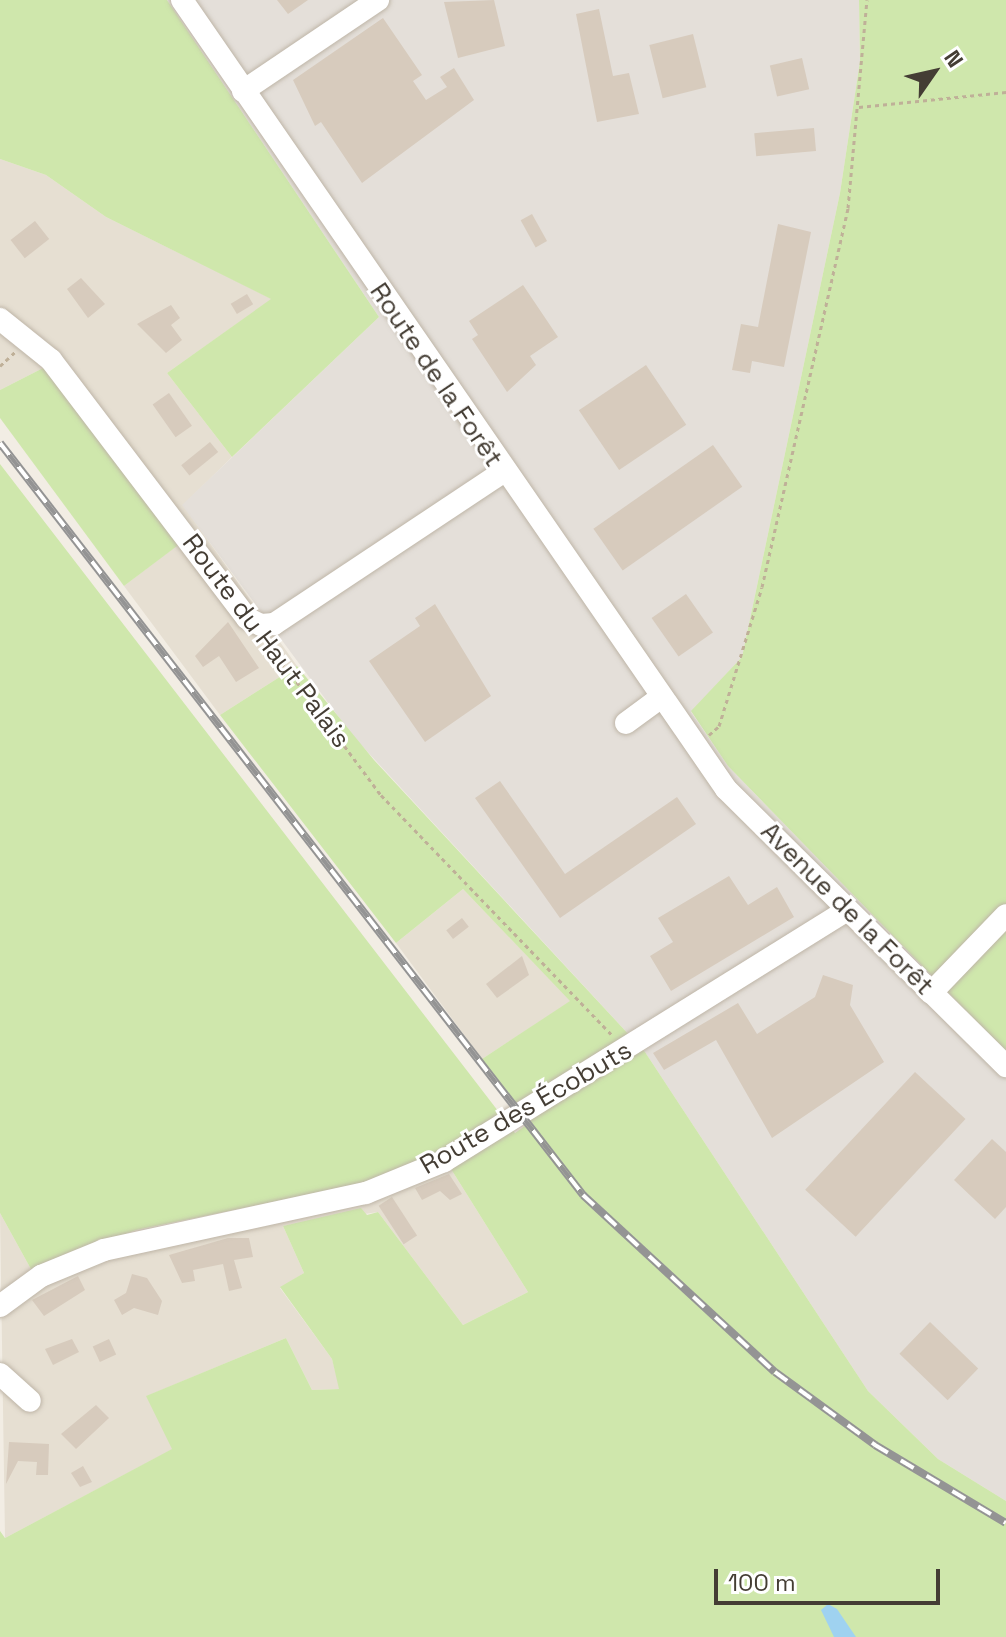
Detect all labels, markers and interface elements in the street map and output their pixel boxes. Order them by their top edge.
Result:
north arrow [894,32,974,112]
text: N [938,45,970,73]
street label: Route de la Forêt [363,277,509,473]
street label: Route du Haut Palais [176,528,356,754]
street label: Avenue de la Forêt [754,816,940,1002]
street label: Route des Écobuts [415,1035,637,1181]
scale bar [718,1553,944,1603]
text: 100 m [728,1567,796,1598]

